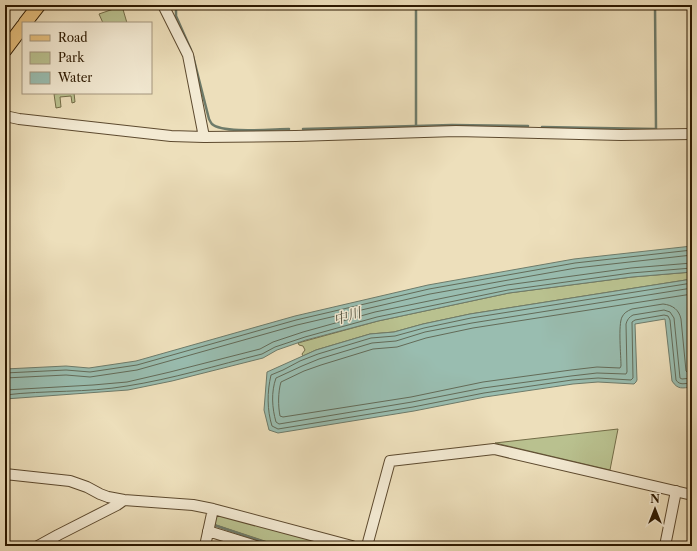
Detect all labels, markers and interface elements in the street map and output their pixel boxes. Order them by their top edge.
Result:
legend [22,22,152,94]
text: Road [58,30,88,45]
text: Park [58,50,85,65]
text: Water [57,70,92,85]
water label: 中川 [331,303,365,329]
north arrow [635,489,675,529]
text: N [650,492,660,506]

